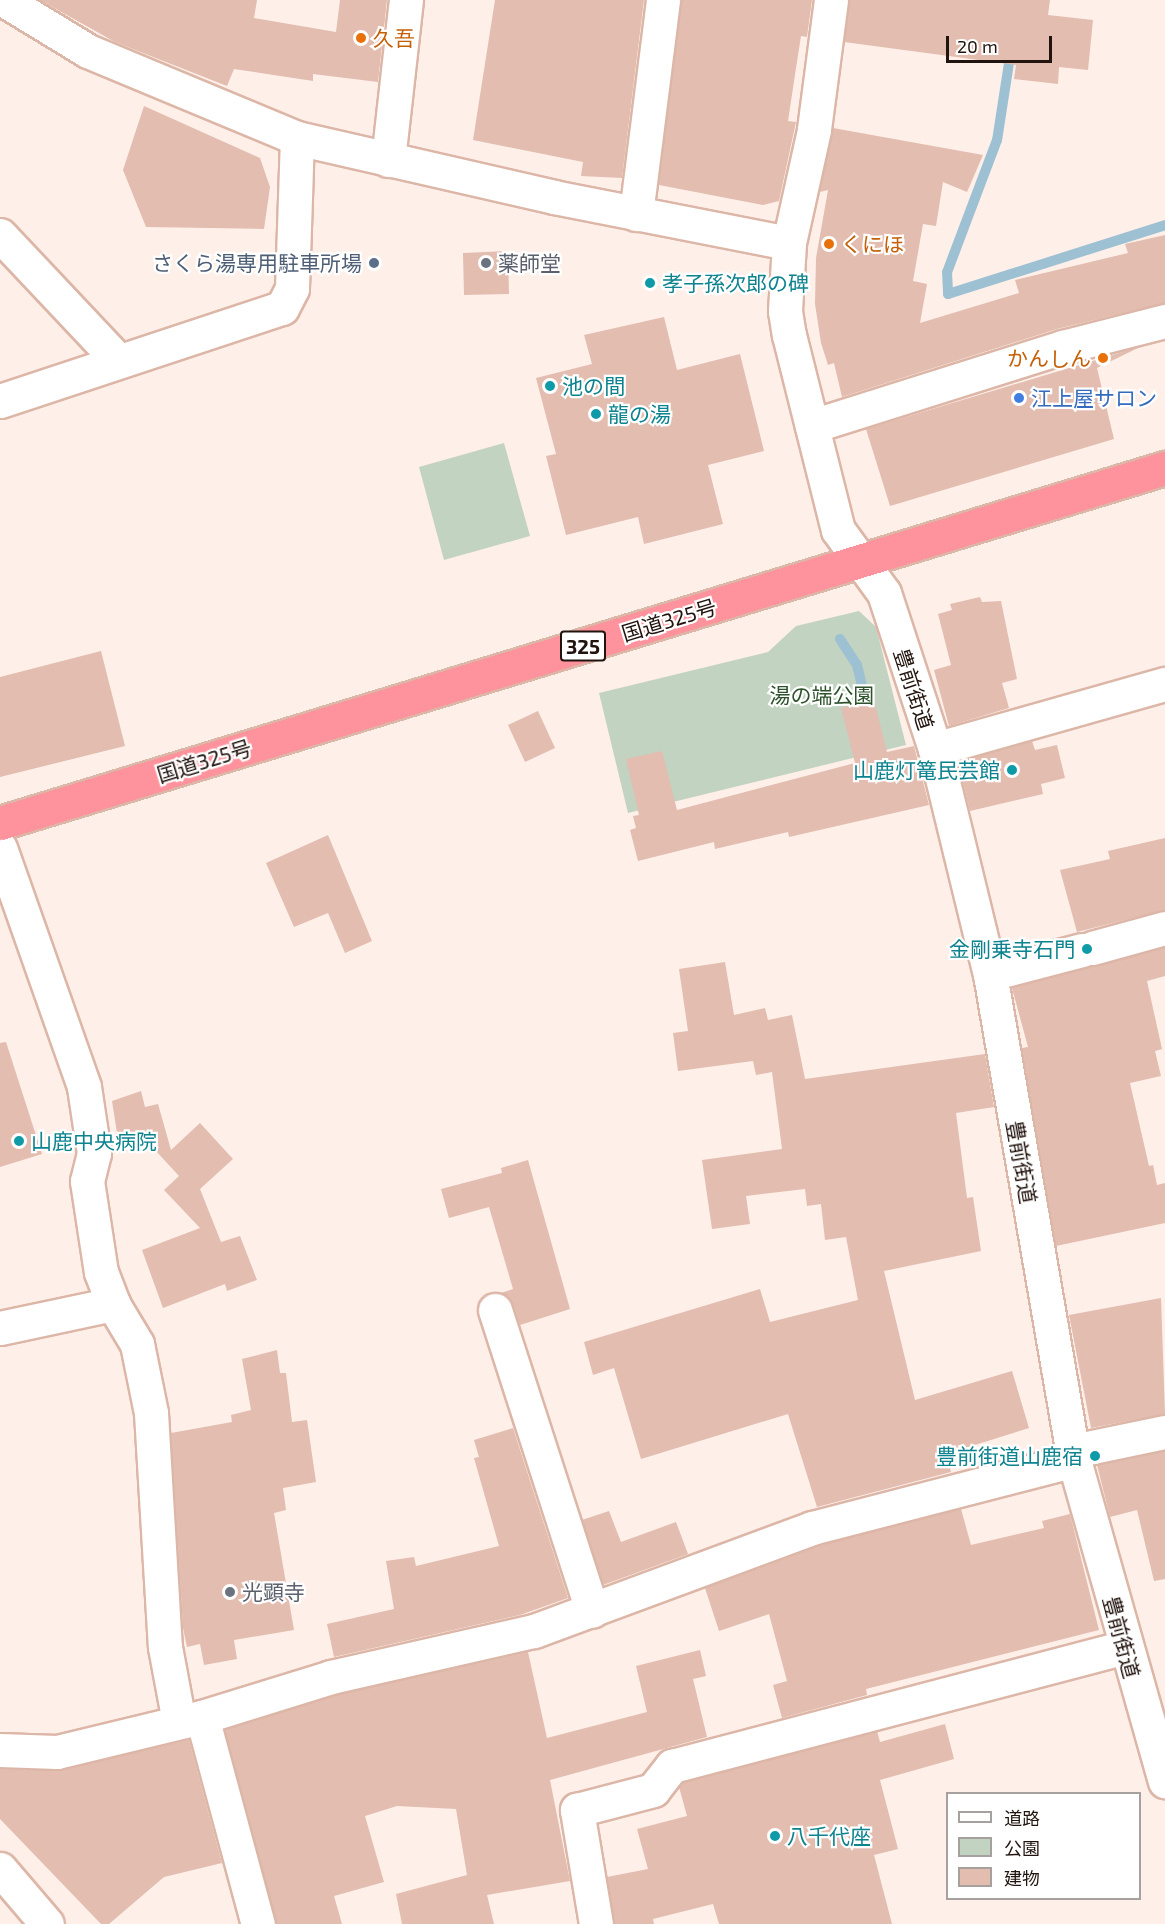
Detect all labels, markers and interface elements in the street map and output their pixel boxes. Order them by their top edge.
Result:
scale bar [949,24,1056,62]
place label: 久吾 [373,25,415,51]
marker: 久吾 [354,31,368,45]
text: 20 m [957,35,998,57]
place label: くにほ [841,231,904,257]
marker: くにほ [822,237,836,251]
place label: さくら湯専用駐車所場 [152,250,362,276]
place label: 薬師堂 [498,250,561,276]
marker: さくら湯専用駐車所場 [367,256,381,270]
marker: 薬師堂 [479,256,493,270]
place label: 孝子孫次郎の碑 [662,270,809,296]
marker: 孝子孫次郎の碑 [643,276,657,290]
place label: かんしん [1007,345,1091,371]
marker: かんしん [1096,351,1110,365]
place label: 池の間 [562,373,625,399]
marker: 池の間 [543,379,557,393]
place label: 江上屋サロン [1031,385,1157,411]
marker: 江上屋サロン [1012,391,1026,405]
place label: 龍の湯 [608,401,671,427]
marker: 龍の湯 [589,407,603,421]
street label: 国道325号 [619,594,719,646]
road number: 325 [559,629,607,663]
street label: 豊前街道 [889,645,939,733]
park label: 湯の端公園 [770,682,874,708]
street label: 国道325号 [154,735,254,787]
place label: 山鹿灯篭民芸館 [853,757,1000,783]
marker: 山鹿灯篭民芸館 [1005,763,1019,777]
place label: 金剛乗寺石門 [949,936,1075,962]
marker: 金剛乗寺石門 [1080,942,1094,956]
street label: 豊前街道 [1002,1118,1042,1206]
place label: 山鹿中央病院 [31,1128,157,1154]
marker: 山鹿中央病院 [12,1134,26,1148]
place label: 豊前街道山鹿宿 [936,1443,1083,1469]
marker: 豊前街道山鹿宿 [1088,1449,1102,1463]
place label: 光顕寺 [242,1579,305,1605]
marker: 光顕寺 [223,1585,237,1599]
street label: 豊前街道 [1099,1593,1145,1681]
legend [946,1792,1141,1900]
text: 道路 [1004,1807,1040,1829]
place label: 八千代座 [787,1823,871,1849]
marker: 八千代座 [768,1829,782,1843]
text: 公園 [1004,1837,1040,1859]
text: 建物 [1004,1867,1040,1889]

